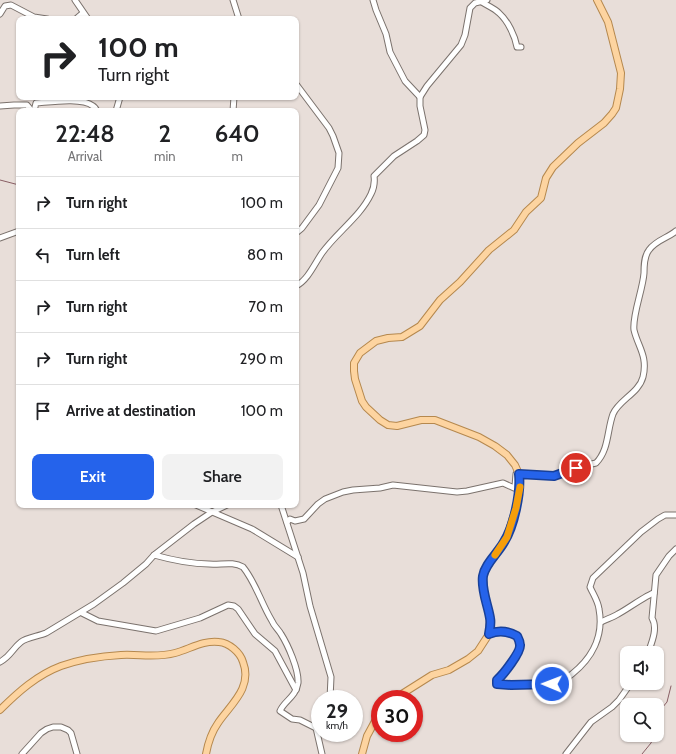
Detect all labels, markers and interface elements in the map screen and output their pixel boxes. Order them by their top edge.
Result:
text: 100 m [98,30,179,64]
icon: right [32,32,84,84]
text: Turn right [98,64,169,86]
text: 22:48 [55,119,115,148]
text: 2 [158,119,171,148]
text: 640 [215,119,260,148]
text: Arrival [68,148,102,164]
text: min [154,148,176,164]
text: m [232,148,243,164]
icon: right [32,192,54,214]
text: Turn right [66,194,127,212]
text: 100 m [241,194,283,212]
icon: left [32,244,54,266]
text: Turn left [66,246,120,264]
text: 80 m [247,246,283,264]
icon: right [32,296,54,318]
text: Turn right [66,298,127,316]
text: 70 m [249,298,283,316]
icon: right [32,348,54,370]
text: Turn right [66,350,127,368]
text: 290 m [240,350,283,368]
icon: arrive [32,400,54,422]
text: Arrive at destination [66,402,196,420]
text: 100 m [241,402,283,420]
pin [559,451,593,485]
button: Exit [32,454,154,500]
button: Share [162,454,283,500]
icon: arrive [565,457,587,479]
map controls [620,646,664,742]
button: sound [620,646,664,690]
position arrow [531,663,573,705]
speed limit sign: 30 [371,690,423,742]
button: search [620,698,664,742]
text: 29 [326,699,348,723]
text: km/h [326,719,348,732]

